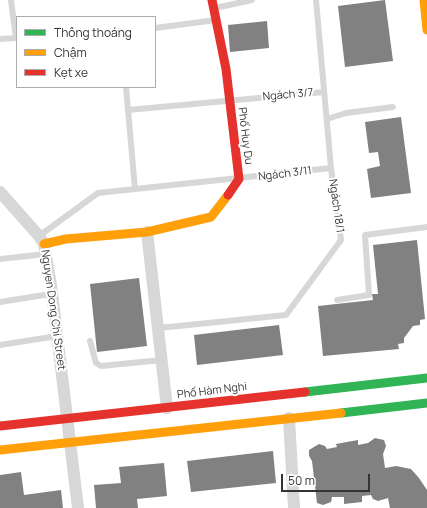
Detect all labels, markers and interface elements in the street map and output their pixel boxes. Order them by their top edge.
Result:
legend [16,16,156,88]
text: Thông thoáng [54,24,132,41]
text: Chậm [54,44,87,61]
text: Kẹt xe [54,64,88,81]
street label: Ngách 3/7 [262,86,314,104]
street label: Phố Huy Du [235,106,255,166]
street label: Ngách 3/11 [257,164,313,184]
street label: Ngách 18/1 [326,178,346,234]
street label: Nguyen Dong Chi Street [38,249,68,371]
street label: Phố Hàm Nghi [176,380,248,402]
scale bar [283,466,372,492]
text: 50 m [288,472,315,489]

